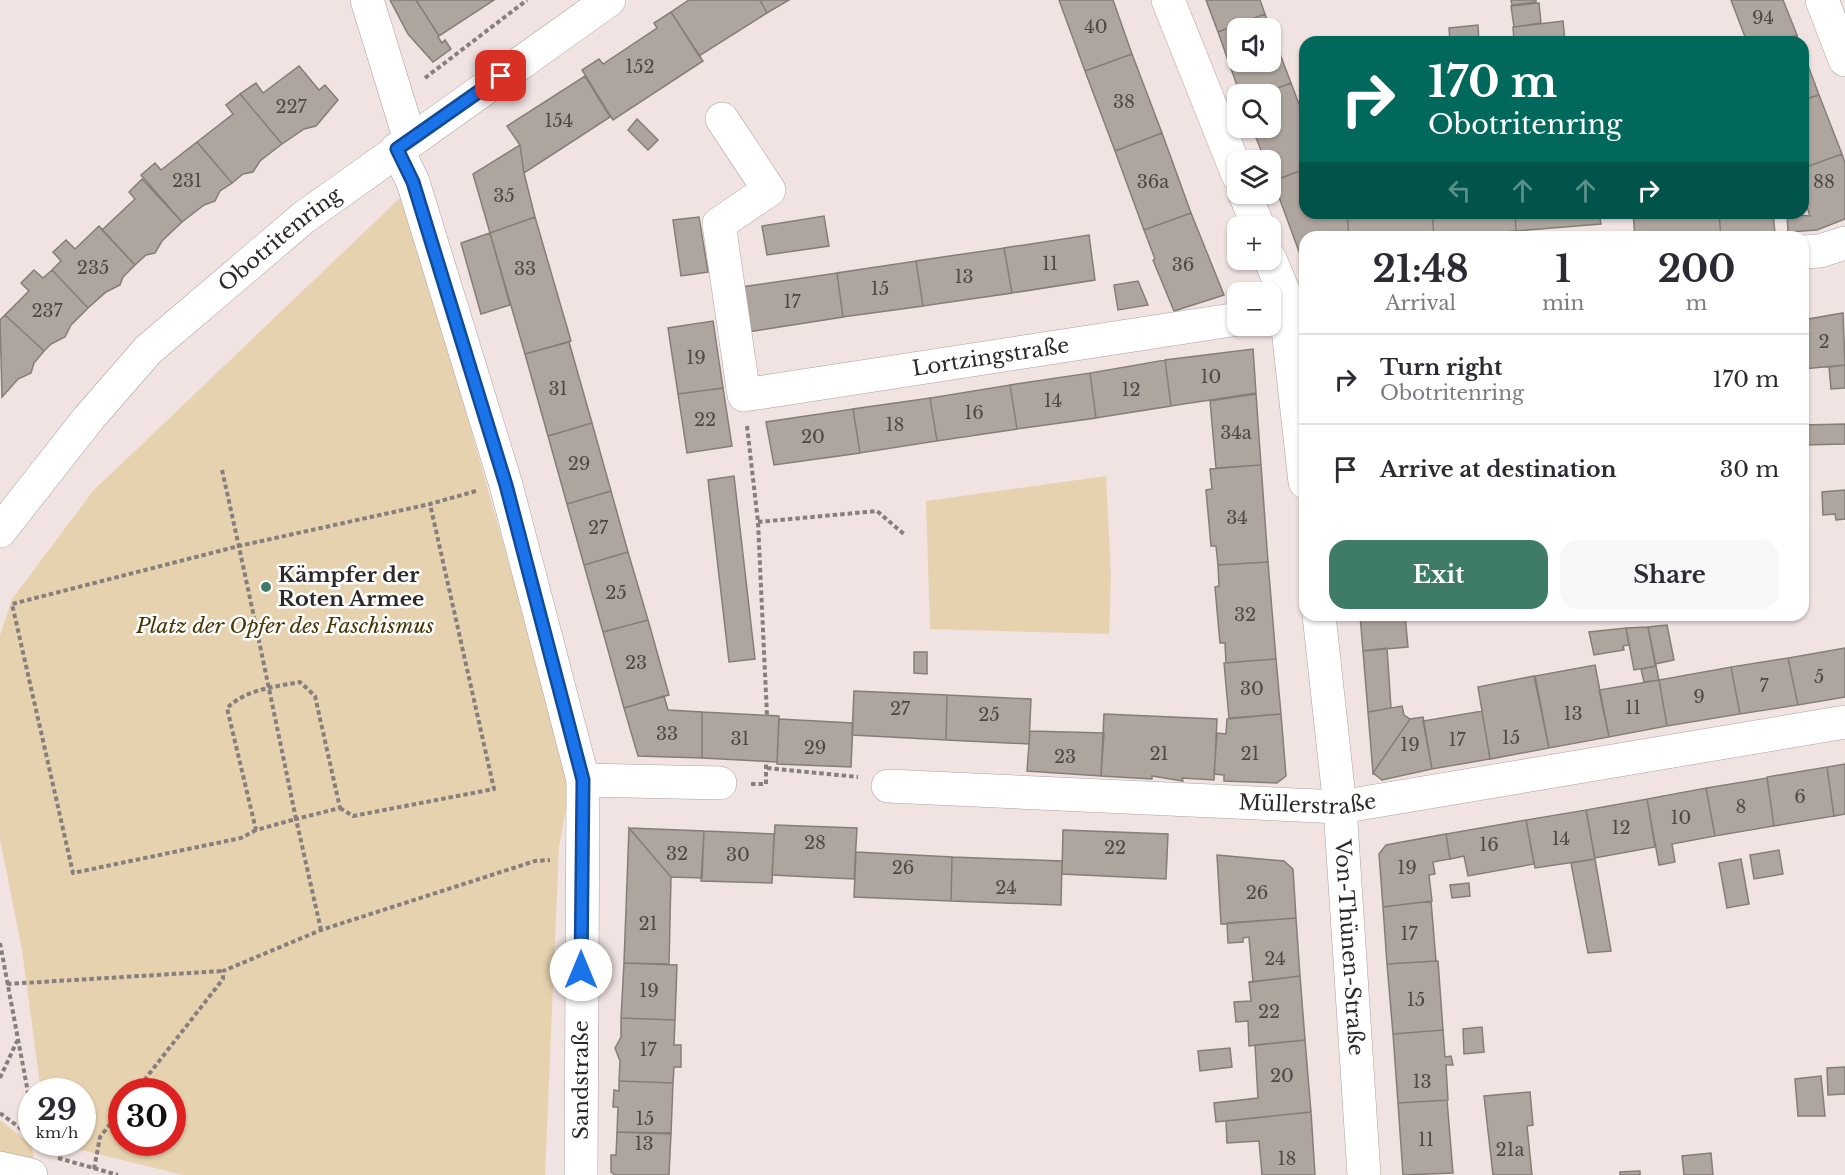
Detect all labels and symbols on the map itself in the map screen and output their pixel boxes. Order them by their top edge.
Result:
house number: 94 [1752,7,1774,29]
house number: 40 [1084,16,1108,38]
pin [475,50,526,101]
house number: 152 [625,56,655,78]
house number: 38 [1113,91,1135,113]
house number: 227 [275,96,308,118]
house number: 154 [545,110,573,132]
house number: 231 [172,170,202,192]
house number: 36a [1137,171,1169,193]
house number: 88 [1813,171,1835,193]
street label: Obotritenring [213,182,347,297]
house number: 35 [493,185,515,207]
house number: 11 [1042,253,1058,275]
house number: 36 [1172,254,1194,276]
house number: 235 [77,257,109,279]
house number: 33 [514,258,536,280]
house number: 13 [954,266,974,288]
house number: 15 [871,278,889,300]
house number: 17 [783,291,801,313]
house number: 237 [31,300,64,322]
house number: 2 [1818,331,1830,353]
street label: Lortzingstraße [910,332,1071,382]
house number: 19 [686,347,706,369]
house number: 10 [1201,366,1221,388]
house number: 31 [548,378,568,400]
house number: 12 [1121,379,1141,401]
house number: 14 [1044,390,1062,412]
house number: 16 [964,402,984,424]
house number: 22 [694,409,716,431]
house number: 18 [886,414,904,436]
house number: 34a [1220,422,1252,444]
house number: 20 [801,426,825,448]
house number: 29 [568,453,590,475]
house number: 34 [1226,507,1248,529]
house number: 27 [588,517,609,539]
place label: Kämpfer der Roten Armee [278,562,424,612]
marker: Kämpfer der Roten Armee [259,580,273,594]
house number: 25 [605,582,627,604]
house number: 32 [1234,604,1256,626]
park label: Platz der Opfer des Faschismus [135,613,434,639]
house number: 23 [625,652,647,674]
house number: 5 [1814,666,1824,688]
house number: 7 [1759,675,1769,697]
house number: 30 [1240,678,1264,700]
house number: 9 [1693,686,1705,708]
house number: 11 [1625,697,1641,719]
house number: 27 [890,698,911,720]
house number: 13 [1563,703,1583,725]
house number: 25 [978,704,1000,726]
house number: 33 [656,723,678,745]
house number: 15 [1502,727,1520,749]
house number: 31 [730,728,750,750]
house number: 17 [1448,729,1466,751]
house number: 19 [1400,734,1420,756]
house number: 29 [804,737,826,759]
house number: 21 [1149,743,1169,765]
house number: 21 [1240,743,1260,765]
house number: 23 [1054,746,1076,768]
house number: 6 [1794,786,1806,808]
street label: Müllerstraße [1238,788,1378,820]
house number: 8 [1736,796,1746,818]
house number: 10 [1671,807,1691,829]
house number: 12 [1611,817,1631,839]
house number: 14 [1552,828,1570,850]
house number: 28 [804,832,826,854]
house number: 16 [1479,834,1499,856]
house number: 22 [1104,837,1126,859]
street label: Von-Thünen-Straße [1329,838,1369,1056]
house number: 32 [666,843,688,865]
house number: 30 [726,844,750,866]
house number: 26 [892,857,914,879]
house number: 19 [1397,857,1417,879]
house number: 24 [995,877,1017,899]
house number: 26 [1246,882,1268,904]
house number: 21 [638,913,658,935]
house number: 17 [1400,923,1418,945]
position arrow [549,938,613,1002]
house number: 24 [1264,948,1286,970]
house number: 19 [639,980,659,1002]
house number: 15 [1407,989,1425,1011]
house number: 22 [1258,1001,1280,1023]
street label: Sandstraße [568,1020,594,1140]
house number: 17 [639,1039,657,1061]
house number: 20 [1270,1065,1294,1087]
house number: 13 [1412,1071,1432,1093]
speed limit sign: 30 [108,1078,186,1156]
house number: 15 [636,1108,654,1130]
house number: 11 [1418,1129,1434,1151]
house number: 13 [634,1133,654,1155]
house number: 21a [1495,1139,1525,1161]
house number: 18 [1278,1148,1296,1170]

